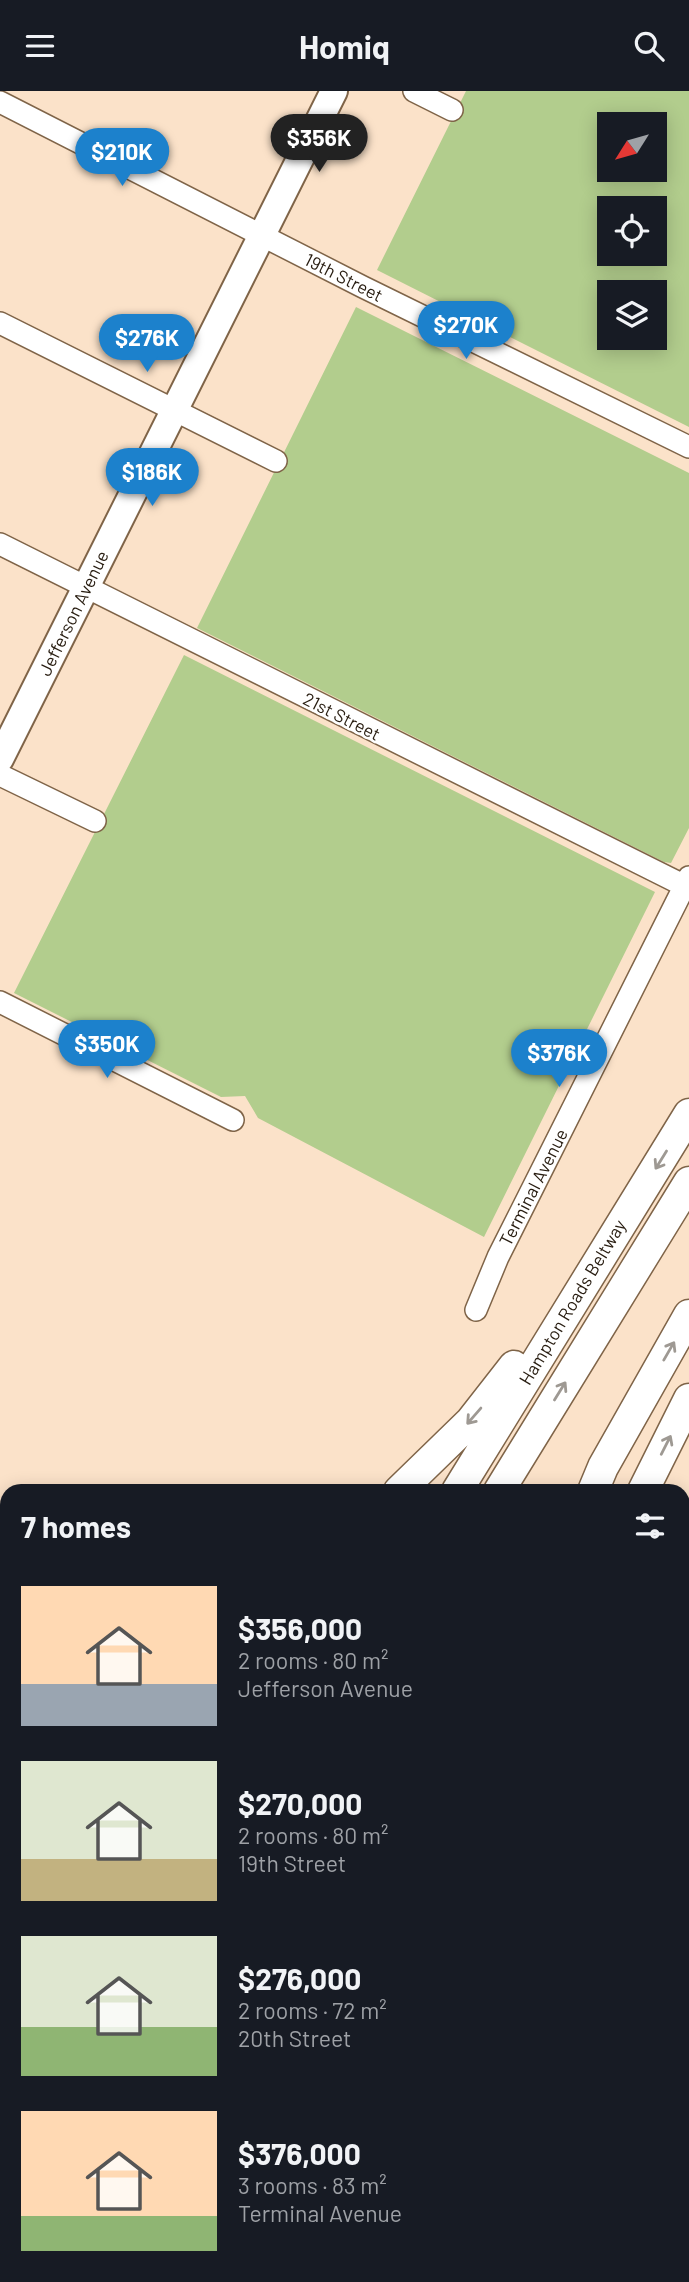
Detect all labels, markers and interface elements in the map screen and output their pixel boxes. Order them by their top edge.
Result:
icon: menu [21,27,59,65]
text: Homiq [299,27,390,65]
icon: search [630,27,668,65]
north arrow [597,112,667,182]
map controls [597,112,667,350]
pin: $356K [270,115,368,174]
text: $356K [287,123,351,151]
pin: $210K [73,129,171,188]
text: $210K [91,137,153,165]
button: locate [597,196,667,266]
street label: 19th Street [301,248,387,306]
button: layers [597,280,667,350]
pin: $270K [417,301,515,361]
text: $270K [434,310,498,338]
pin: $276K [98,315,196,374]
text: $276K [115,323,179,351]
pin: $186K [103,449,201,508]
text: $186K [122,457,182,485]
street label: Jefferson Avenue [33,547,113,679]
street label: 21st Street [300,687,384,745]
pin: $350K [58,1021,156,1080]
text: $350K [74,1029,140,1057]
pin: $376K [510,1030,608,1089]
text: $376K [527,1038,591,1066]
street label: Terminal Avenue [494,1125,572,1249]
one-way arrow [653,1149,667,1169]
street label: Hampton Roads Beltway [514,1215,630,1389]
one-way arrow [662,1341,676,1361]
one-way arrow [554,1382,568,1402]
one-way arrow [466,1407,482,1425]
one-way arrow [660,1435,674,1456]
icon: filters [631,1507,669,1545]
text: 7 homes [21,1508,131,1544]
text: $356,000 [238,1610,362,1646]
icon: home [77,1614,161,1698]
text: 2 rooms · 80 m² [238,1646,388,1674]
text: Jefferson Avenue [238,1674,413,1702]
text: $270,000 [238,1785,362,1821]
icon: home [77,1789,161,1873]
text: 2 rooms · 80 m² [238,1821,388,1849]
text: 19th Street [238,1849,346,1877]
text: $276,000 [238,1960,361,1996]
icon: home [77,1964,161,2048]
text: 2 rooms · 72 m² [238,1996,387,2024]
text: 20th Street [238,2024,351,2052]
text: $376,000 [238,2135,361,2171]
icon: home [77,2139,161,2223]
text: 3 rooms · 83 m² [238,2171,387,2199]
text: Terminal Avenue [238,2199,402,2227]

